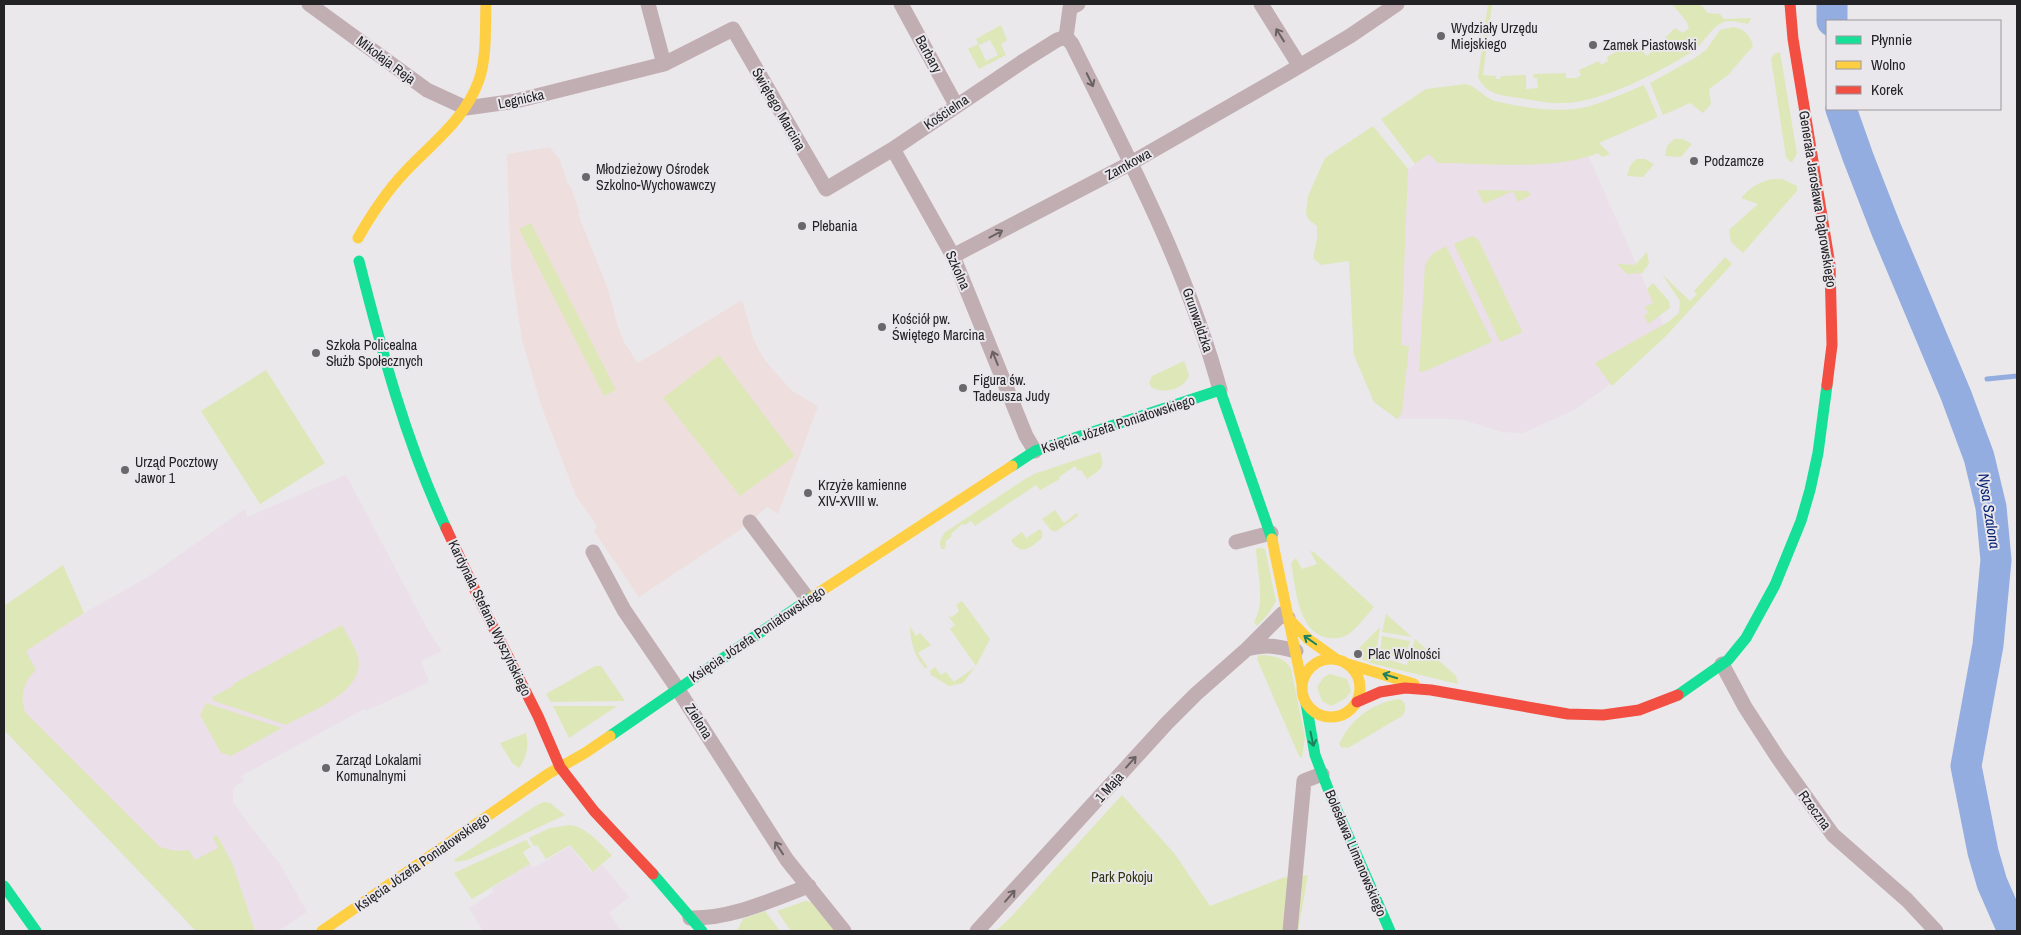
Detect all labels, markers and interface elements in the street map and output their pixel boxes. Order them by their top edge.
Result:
place label: Wydziały Urzędu Miejskiego [1451,19,1538,53]
legend [1826,20,2001,110]
one-way arrow [1275,28,1285,42]
text: Płynnie [1871,29,1912,50]
marker: Wydziały Urzędu Miejskiego [1435,30,1447,42]
street label: Mikołaja Reja [353,32,420,88]
street label: Barbary [911,32,947,76]
place label: Zamek Piastowski [1603,36,1697,54]
marker: Zamek Piastowski [1587,39,1599,51]
text: Wolno [1871,54,1906,75]
street label: Świętego Marcina [748,64,810,154]
one-way arrow [1085,72,1095,87]
text: Korek [1871,79,1904,100]
street label: Legnicka [496,85,546,113]
street label: Kościelna [920,90,972,134]
street label: Generała Jarosława Dąbrowskiego [1795,109,1841,289]
street label: Zamkowa [1102,144,1155,184]
place label: Podzamcze [1704,152,1764,170]
marker: Podzamcze [1688,155,1700,167]
place label: Młodzieżowy Ośrodek Szkolno-Wychowawczy [596,160,716,194]
marker: Młodzieżowy Ośrodek Szkolno-Wychowawczy [580,171,592,183]
place label: Plebania [812,217,858,235]
marker: Plebania [796,220,808,232]
one-way arrow [989,229,1004,239]
street label: Szkolna [941,248,975,293]
street label: Grunwaldzka [1179,285,1218,355]
place label: Kościół pw. Świętego Marcina [892,310,985,344]
marker: Kościół pw. Świętego Marcina [876,321,888,333]
place label: Szkoła Policealna Służb Społecznych [326,336,423,370]
marker: Szkoła Policealna Służb Społecznych [310,347,322,359]
one-way arrow [989,351,999,366]
place label: Figura św. Tadeusza Judy [973,371,1050,405]
marker: Figura św. Tadeusza Judy [957,382,969,394]
street label: Księcia Józefa Poniatowskiego [1039,391,1197,457]
place label: Urząd Pocztowy Jawor 1 [135,453,218,487]
marker: Urząd Pocztowy Jawor 1 [119,464,131,476]
water label: Nysa Szalona [1973,472,2006,550]
place label: Krzyże kamienne XIV-XVIII w. [818,476,907,510]
marker: Krzyże kamienne XIV-XVIII w. [802,487,814,499]
street label: Kardynała Stefana Wyszyńskiego [444,537,536,699]
street label: Księcia Józefa Poniatowskiego [686,582,828,686]
one-way arrow [1303,635,1317,645]
place label: Plac Wolności [1368,645,1441,663]
marker: Plac Wolności [1352,648,1364,660]
one-way arrow [1382,671,1398,681]
street label: Zielona [681,700,717,743]
one-way arrow [1307,731,1317,747]
place label: Zarząd Lokalami Komunalnymi [336,751,422,785]
one-way arrow [1125,756,1137,769]
marker: Zarząd Lokalami Komunalnymi [320,762,332,774]
street label: 1 Maja [1091,768,1128,806]
street label: Bolesława Limanowskiego [1321,787,1391,919]
street label: Rzeczna [1795,787,1836,834]
street label: Księcia Józefa Poniatowskiego [351,809,493,915]
one-way arrow [774,841,784,855]
park label: Park Pokoju [1091,868,1153,886]
one-way arrow [1005,889,1016,902]

